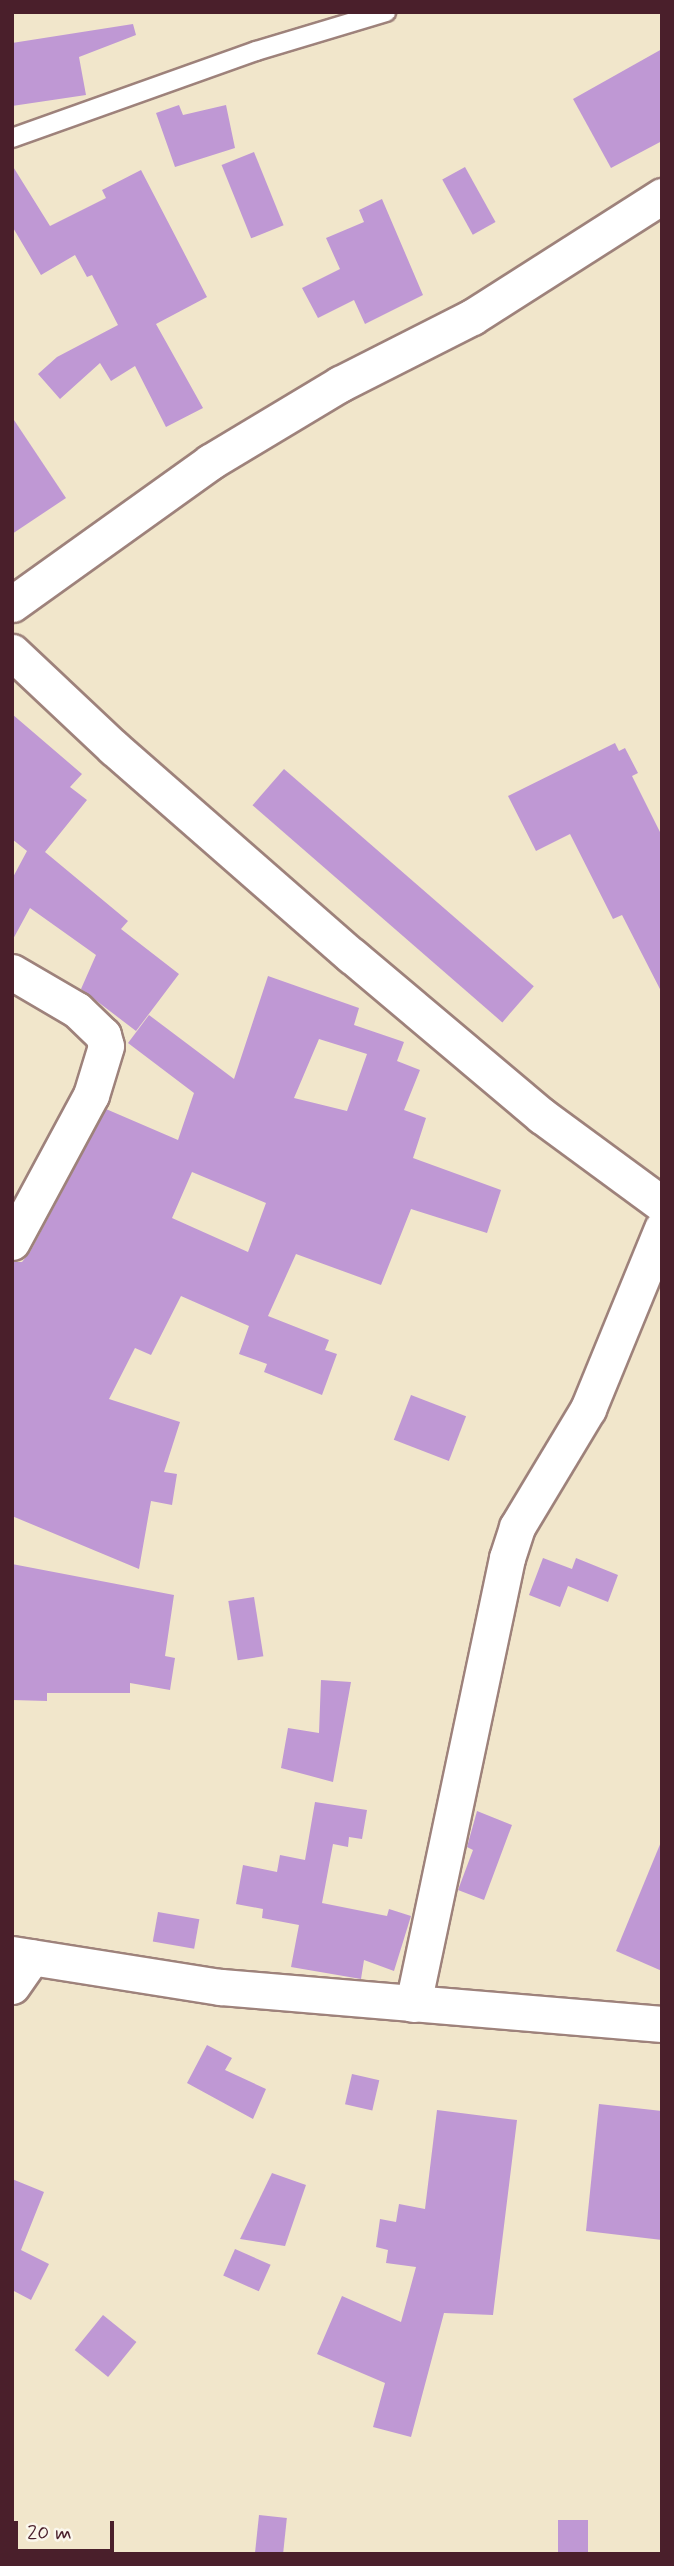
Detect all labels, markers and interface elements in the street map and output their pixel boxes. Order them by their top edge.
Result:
scale bar [18,2506,117,2550]
text: 20 m [27,2519,72,2547]

